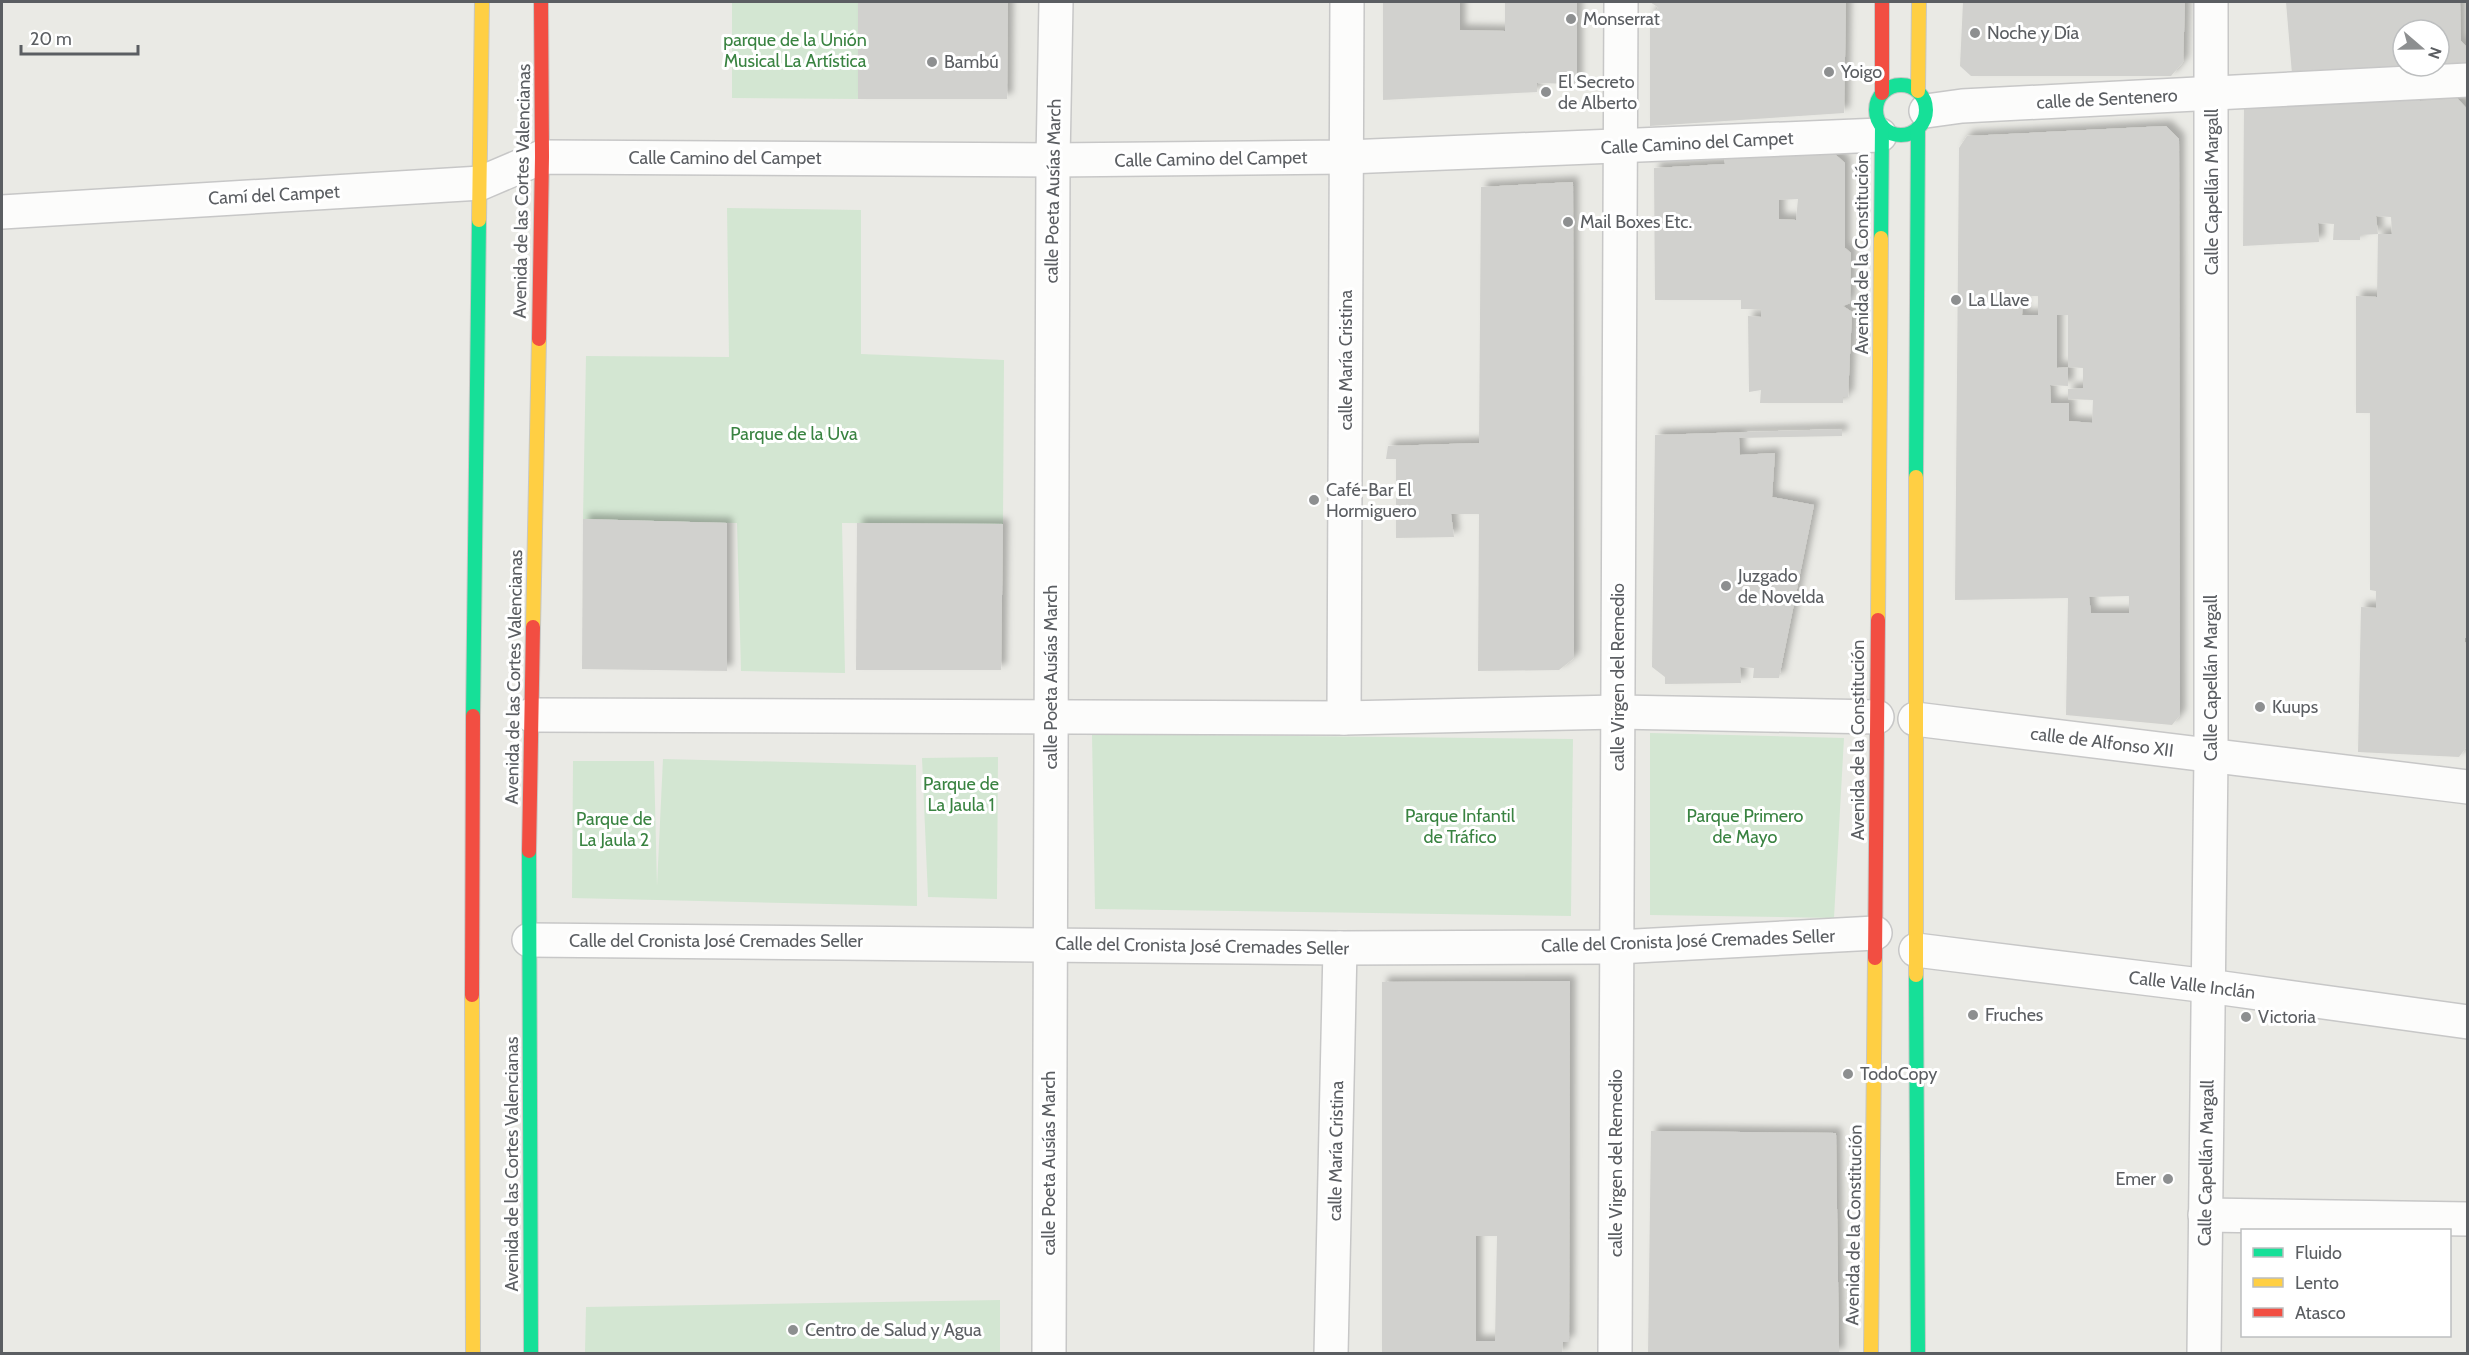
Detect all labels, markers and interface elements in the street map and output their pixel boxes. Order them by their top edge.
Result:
place label: Monserrat [1583,8,1660,30]
marker: Monserrat [1564,12,1578,26]
scale bar [21,18,138,56]
north arrow [2391,18,2451,78]
place label: Noche y Día [1987,22,2079,44]
marker: Noche y Día [1968,26,1982,40]
text: 20 m [30,28,72,50]
park label: parque de la Unión Musical La Artística [723,29,867,72]
text: N [2424,44,2445,62]
place label: Bambú [944,51,999,73]
marker: Bambú [925,55,939,69]
place label: Yoigo [1840,61,1882,83]
street label: Avenida de las Cortes Valencianas [509,63,535,319]
marker: Yoigo [1822,65,1836,79]
place label: El Secreto de Alberto [1558,71,1637,114]
street label: calle de Sentenero [2036,84,2178,114]
marker: El Secreto de Alberto [1539,85,1553,99]
street label: calle Poeta Ausías March [1040,98,1066,284]
street label: Calle Capellán Margall [2201,108,2223,275]
street label: Calle Camino del Campet [1600,127,1794,159]
street label: Calle Camino del Campet [1114,146,1308,172]
street label: Calle Camino del Campet [628,147,822,169]
street label: Avenida de la Constitución [1851,154,1873,354]
street label: Camí del Campet [208,181,340,209]
place label: Mail Boxes Etc. [1580,211,1692,233]
marker: Mail Boxes Etc. [1561,215,1575,229]
street label: calle María Cristina [1335,289,1357,430]
place label: La Llave [1968,289,2029,311]
marker: La Llave [1949,293,1963,307]
park label: Parque de la Uva [730,423,858,445]
place label: Café-Bar El Hormiguero [1326,479,1417,522]
marker: Café-Bar El Hormiguero [1307,493,1321,507]
street label: Avenida de las Cortes Valencianas [501,549,527,805]
place label: Juzgado de Novelda [1737,565,1824,608]
marker: Juzgado de Novelda [1719,579,1733,593]
street label: calle Virgen del Remedio [1607,583,1629,771]
street label: calle Poeta Ausías March [1040,585,1062,769]
street label: Calle Capellán Margall [2200,594,2222,761]
street label: Avenida de la Constitución [1847,640,1869,840]
place label: Kuups [2272,696,2318,718]
marker: Kuups [2253,700,2267,714]
street label: calle de Alfonso XII [2029,722,2175,762]
park label: Parque de La Jaula 1 [923,773,999,816]
park label: Parque Infantil de Tráfico [1405,805,1516,848]
park label: Parque Primero de Mayo [1687,805,1804,848]
park label: Parque de La Jaula 2 [576,808,652,851]
street label: Calle del Cronista José Cremades Seller [1541,925,1836,957]
street label: Calle del Cronista José Cremades Seller [569,930,863,952]
street label: Calle del Cronista José Cremades Seller [1055,932,1350,960]
street label: Calle Valle Inclán [2127,966,2257,1004]
place label: Fruches [1985,1004,2043,1026]
place label: Victoria [2258,1006,2316,1028]
marker: Fruches [1966,1008,1980,1022]
marker: Victoria [2239,1010,2253,1024]
street label: Avenida de las Cortes Valencianas [501,1037,523,1291]
place label: TodoCopy [1860,1063,1937,1085]
marker: TodoCopy [1841,1067,1855,1081]
street label: calle Virgen del Remedio [1605,1069,1627,1257]
street label: calle Poeta Ausías March [1038,1071,1060,1255]
street label: Calle Capellán Margall [2194,1079,2218,1246]
street label: calle María Cristina [1324,1080,1348,1221]
street label: Avenida de la Constitución [1841,1124,1867,1326]
place label: Emer [2115,1168,2156,1190]
marker: Emer [2161,1172,2175,1186]
legend [2241,1229,2451,1337]
text: Fluido [2295,1242,2342,1264]
text: Lento [2295,1272,2339,1294]
text: Atasco [2295,1302,2346,1324]
place label: Centro de Salud y Agua [805,1319,982,1341]
marker: Centro de Salud y Agua [786,1323,800,1337]

